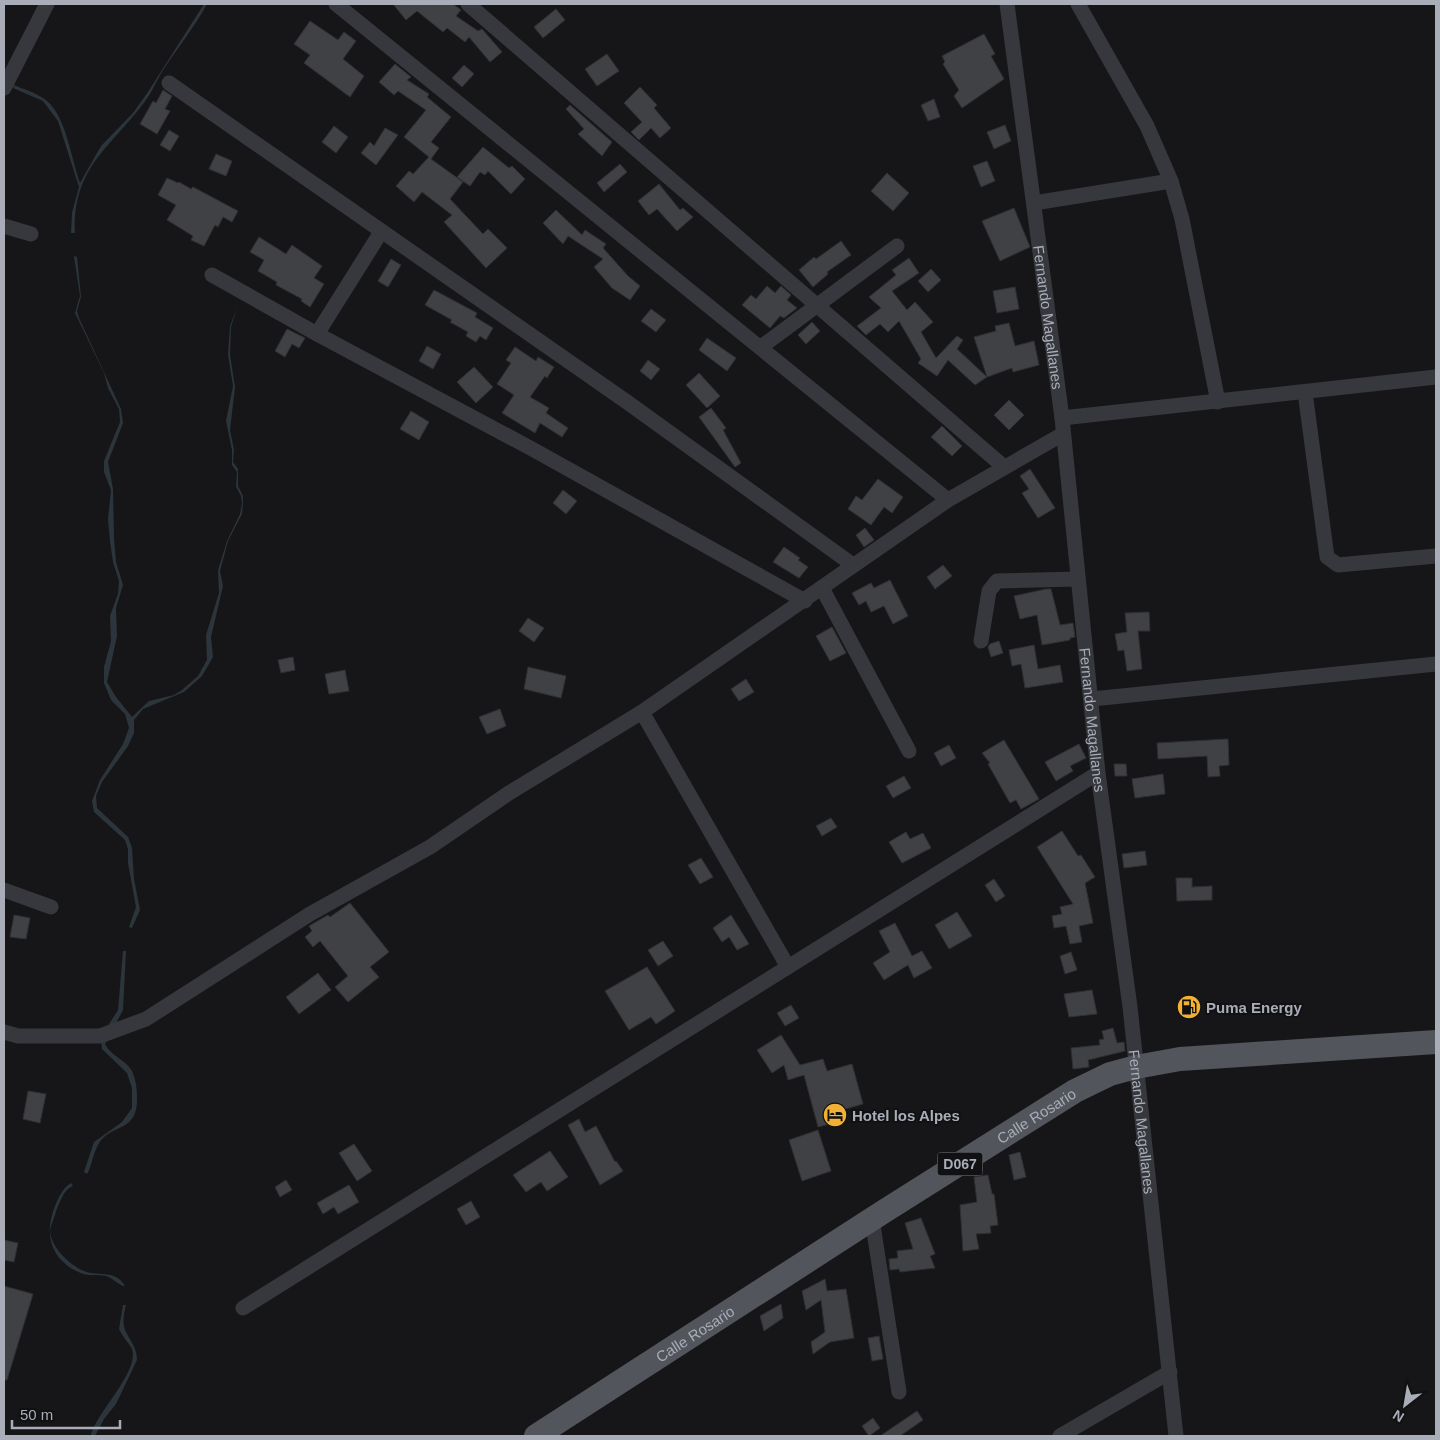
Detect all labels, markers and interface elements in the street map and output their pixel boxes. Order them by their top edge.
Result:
street label: Fernando Magallanes [1031,244,1067,390]
street label: Fernando Magallanes [1077,647,1109,793]
fuel station icon: Puma Energy [1176,994,1202,1020]
place label: Puma Energy [1206,999,1303,1016]
street label: Fernando Magallanes [1126,1049,1158,1195]
street label: Calle Rosario [993,1084,1079,1147]
hotel icon: Hotel los Alpes [822,1102,848,1128]
place label: Hotel los Alpes [852,1107,960,1124]
road number: D067 [938,1152,982,1176]
street label: Calle Rosario [652,1302,737,1365]
north arrow [1380,1380,1430,1430]
scale bar [12,1398,120,1430]
text: 50 m [20,1406,53,1423]
text: N [1390,1407,1407,1426]

